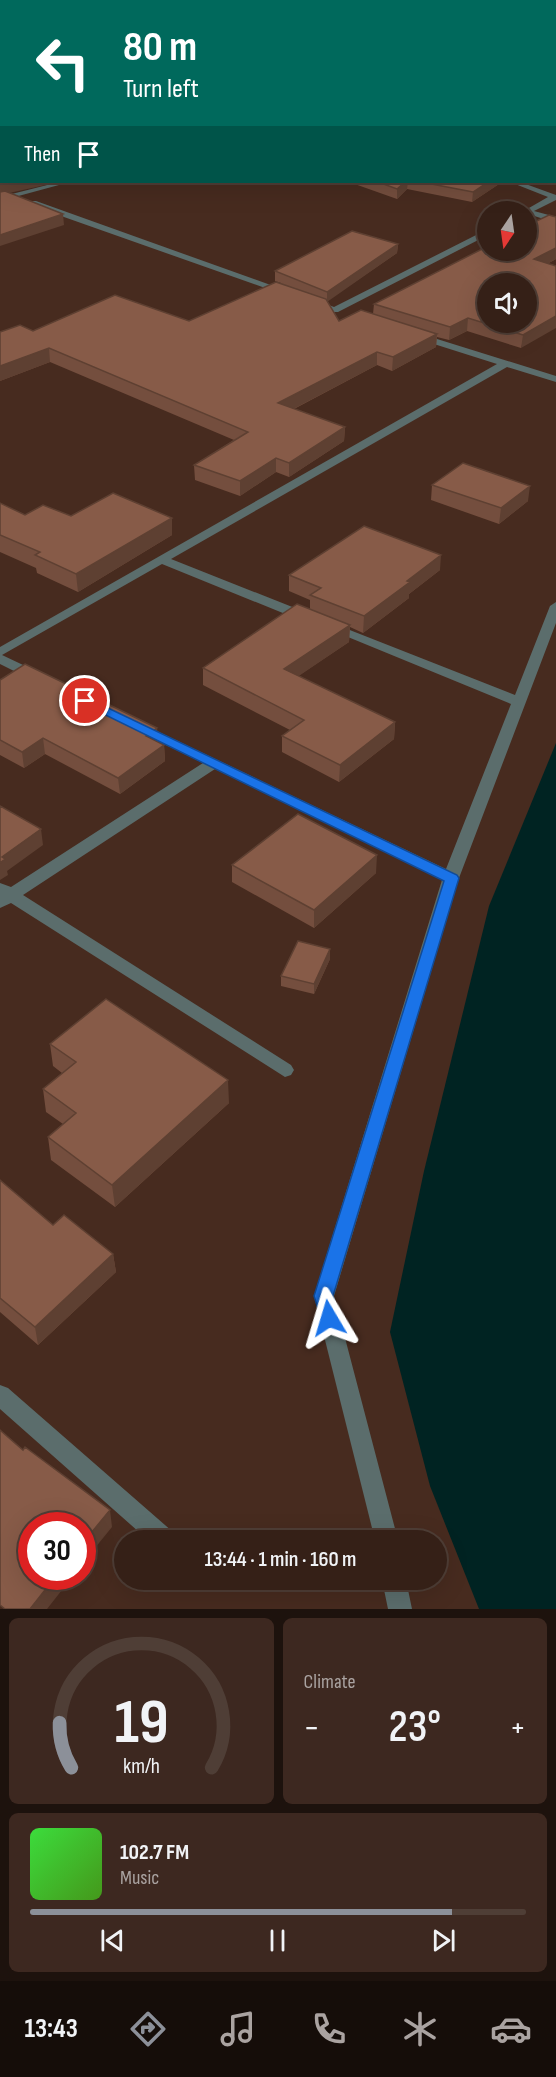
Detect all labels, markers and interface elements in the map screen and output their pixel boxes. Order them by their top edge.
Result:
text: 80 m [123,22,197,73]
icon: left [24,24,102,102]
text: Turn left [123,73,199,105]
icon: arrive [72,138,105,171]
text: Then [24,141,60,168]
north arrow [477,201,537,261]
map controls [477,201,537,333]
button: sound [477,273,537,333]
pin [59,675,110,726]
icon: arrive [68,684,101,717]
position arrow [297,1286,361,1350]
speed limit sign: 30 [18,1512,96,1590]
text: 13:44 · 1 min · 160 m [204,1546,357,1573]
text: Climate [304,1670,356,1694]
text: 19 [114,1686,168,1761]
text: 23° [388,1700,441,1755]
text: − [304,1708,320,1748]
text: + [510,1708,526,1748]
text: km/h [123,1754,160,1779]
text: 102.7 FM [120,1839,189,1866]
text: Music [120,1866,159,1890]
icon: previous [96,1924,129,1957]
icon: pause [261,1924,294,1957]
icon: next [427,1924,460,1957]
icon: directions [127,2008,169,2050]
icon: music [217,2008,259,2050]
icon: phone [308,2008,350,2050]
icon: climate [399,2008,441,2050]
icon: car [490,2008,532,2050]
text: 13:43 [24,2013,78,2045]

